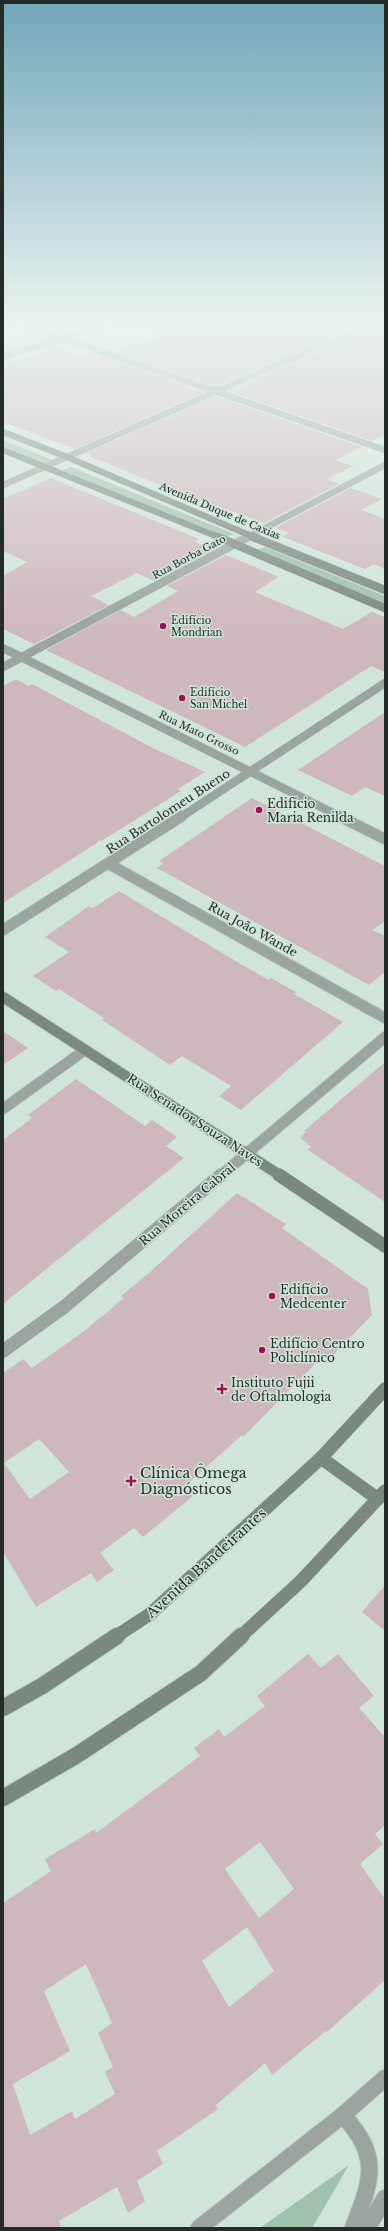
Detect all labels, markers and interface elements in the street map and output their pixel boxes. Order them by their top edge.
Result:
street label: Avenida Duque de Caxias [157,479,283,543]
street label: Rua Borba Gato [150,532,228,582]
place label: Edifício Mondrian [171,614,223,639]
marker: Edifício Mondrian [158,621,168,631]
place label: Edifício San Michel [190,686,247,711]
marker: Edifício San Michel [177,693,187,703]
street label: Rua Mato Grosso [157,708,242,758]
street label: Rua Bartolomeu Bueno [103,765,233,857]
place label: Edifício Maria Renilda [267,796,354,825]
marker: Edifício Maria Renilda [254,805,264,815]
street label: Rua João Wande [206,898,301,960]
street label: Rua Senador Souza Naves [125,1071,265,1169]
street label: Rua Moreira Cabral [136,1159,238,1249]
place label: Edifício Medcenter [280,1282,347,1311]
marker: Edifício Medcenter [267,1291,277,1301]
place label: Edifício Centro Policlínico [270,1336,365,1365]
marker: Edifício Centro Policlínico [257,1345,267,1355]
place label: Instituto Fujii de Oftalmologia [231,1375,332,1404]
marker: Instituto Fujii de Oftalmologia [216,1383,228,1395]
place label: Clínica Ômega Diagnósticos [140,1463,247,1498]
marker: Clínica Ômega Diagnósticos [125,1475,137,1487]
street label: Avenida Bandeirantes [141,1504,270,1623]

